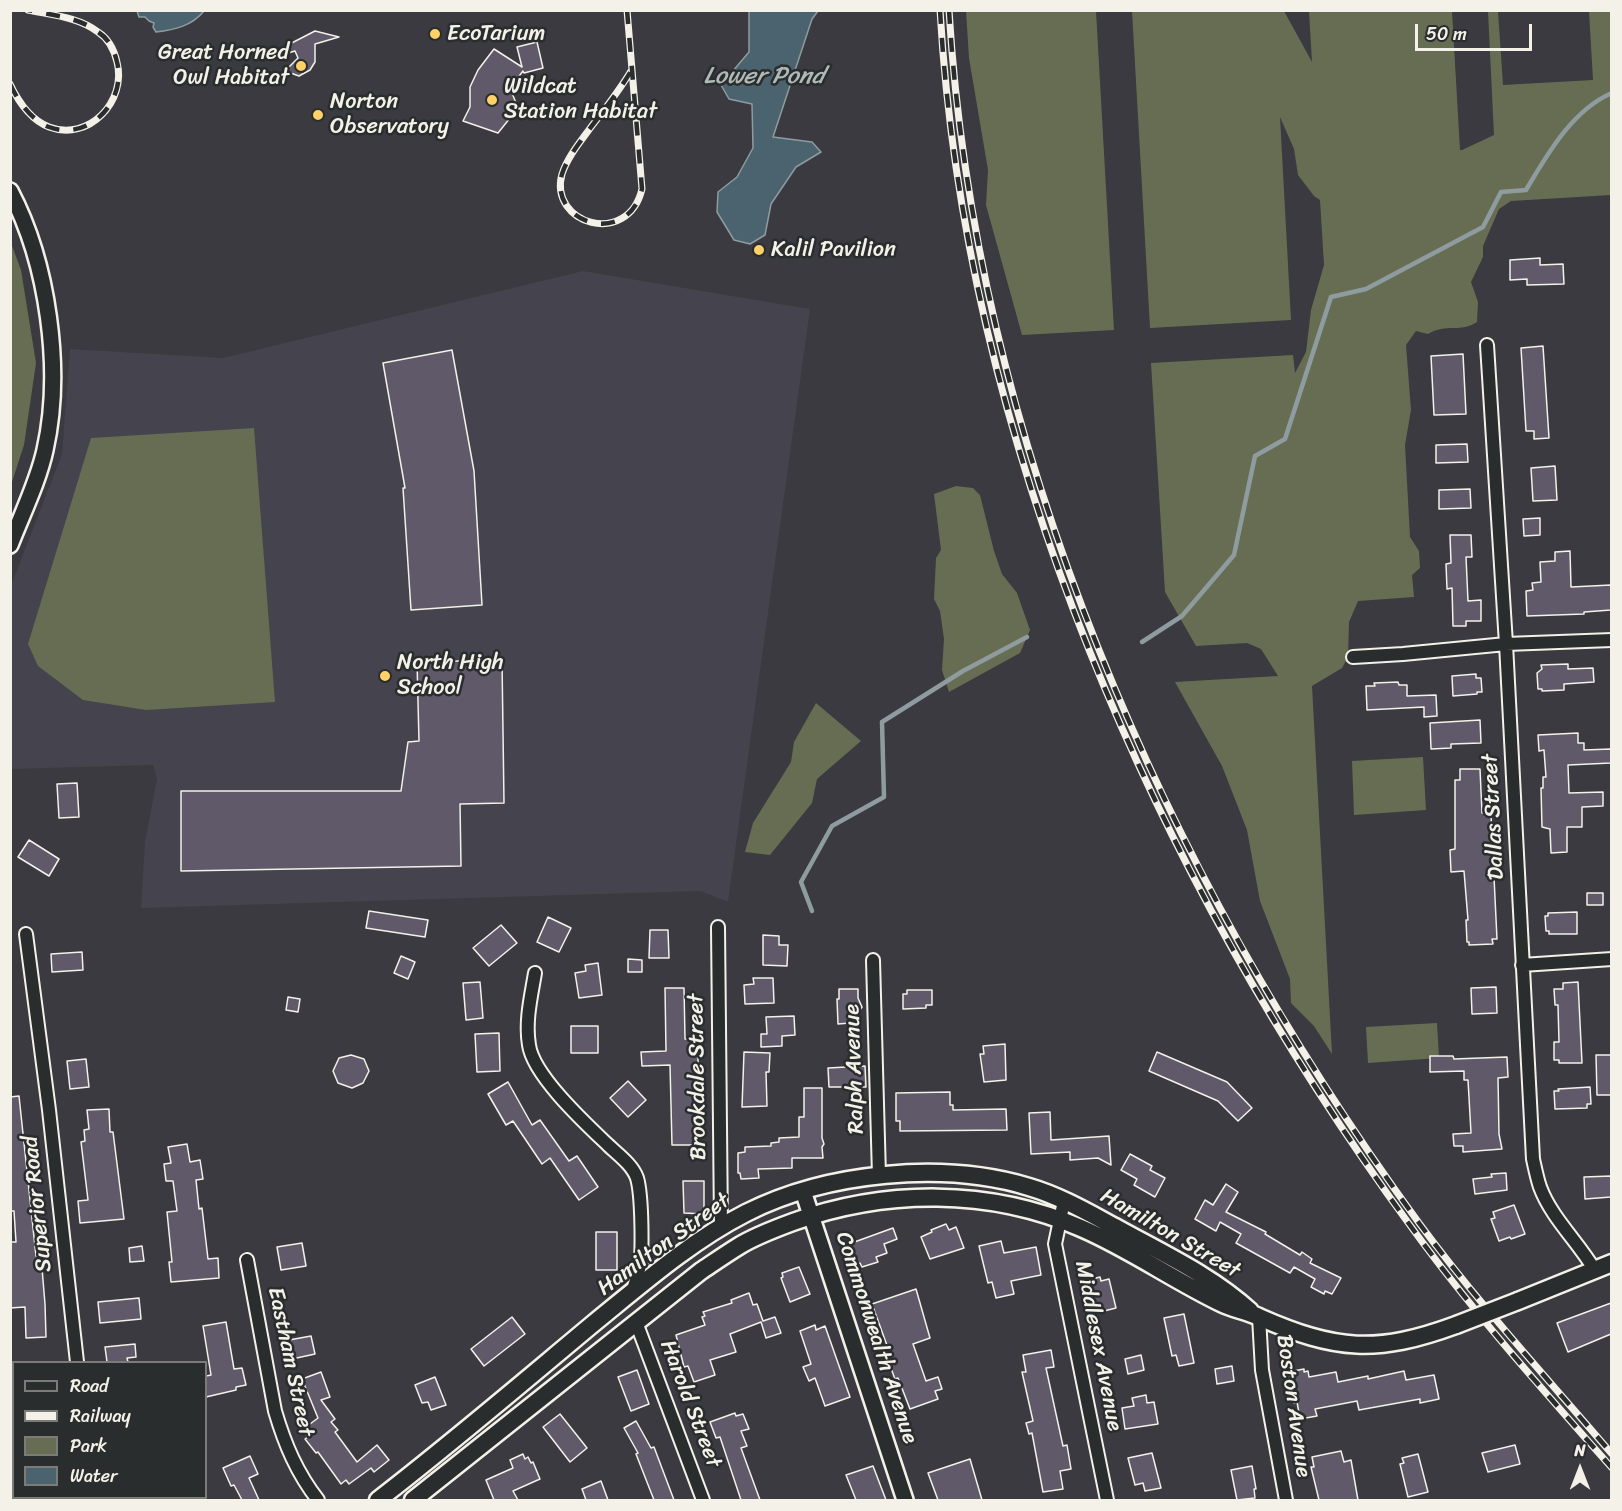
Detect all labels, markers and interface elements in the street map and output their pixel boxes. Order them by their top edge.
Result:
scale bar [1418,12,1535,50]
text: 50 m [1426,18,1467,50]
place label: EcoTarium [447,21,545,47]
marker: EcoTarium [428,27,442,41]
place label: Great Horned Owl Habitat [158,40,289,92]
marker: Great Horned Owl Habitat [294,59,308,73]
water label: Lower Pond [704,63,824,91]
place label: Wildcat Station Habitat [504,74,657,125]
place label: Norton Observatory [330,89,449,140]
marker: Wildcat Station Habitat [485,93,499,107]
marker: Norton Observatory [311,108,325,122]
place label: Kalil Pavilion [771,237,896,263]
marker: Kalil Pavilion [752,243,766,257]
place label: North High School [397,650,504,702]
marker: North High School [378,669,392,683]
street label: Dallas Street [1478,753,1510,881]
street label: Brookdale Street [683,993,713,1161]
street label: Ralph Avenue [840,1004,870,1134]
street label: Superior Road [18,1135,58,1273]
street label: Hamilton Street [1095,1183,1245,1285]
street label: Hamilton Street [593,1188,735,1302]
street label: Commonwealth Avenue [829,1229,923,1447]
street label: Middlesex Avenue [1069,1259,1127,1433]
street label: Eastham Street [261,1285,319,1439]
street label: Boston Avenue [1270,1333,1316,1479]
street label: Harold Street [654,1337,726,1471]
legend [12,1361,207,1499]
text: Road [70,1370,109,1402]
text: Railway [70,1400,131,1432]
text: Park [70,1430,107,1462]
text: N [1574,1436,1586,1465]
north arrow [1550,1439,1610,1499]
text: Water [70,1460,117,1492]

